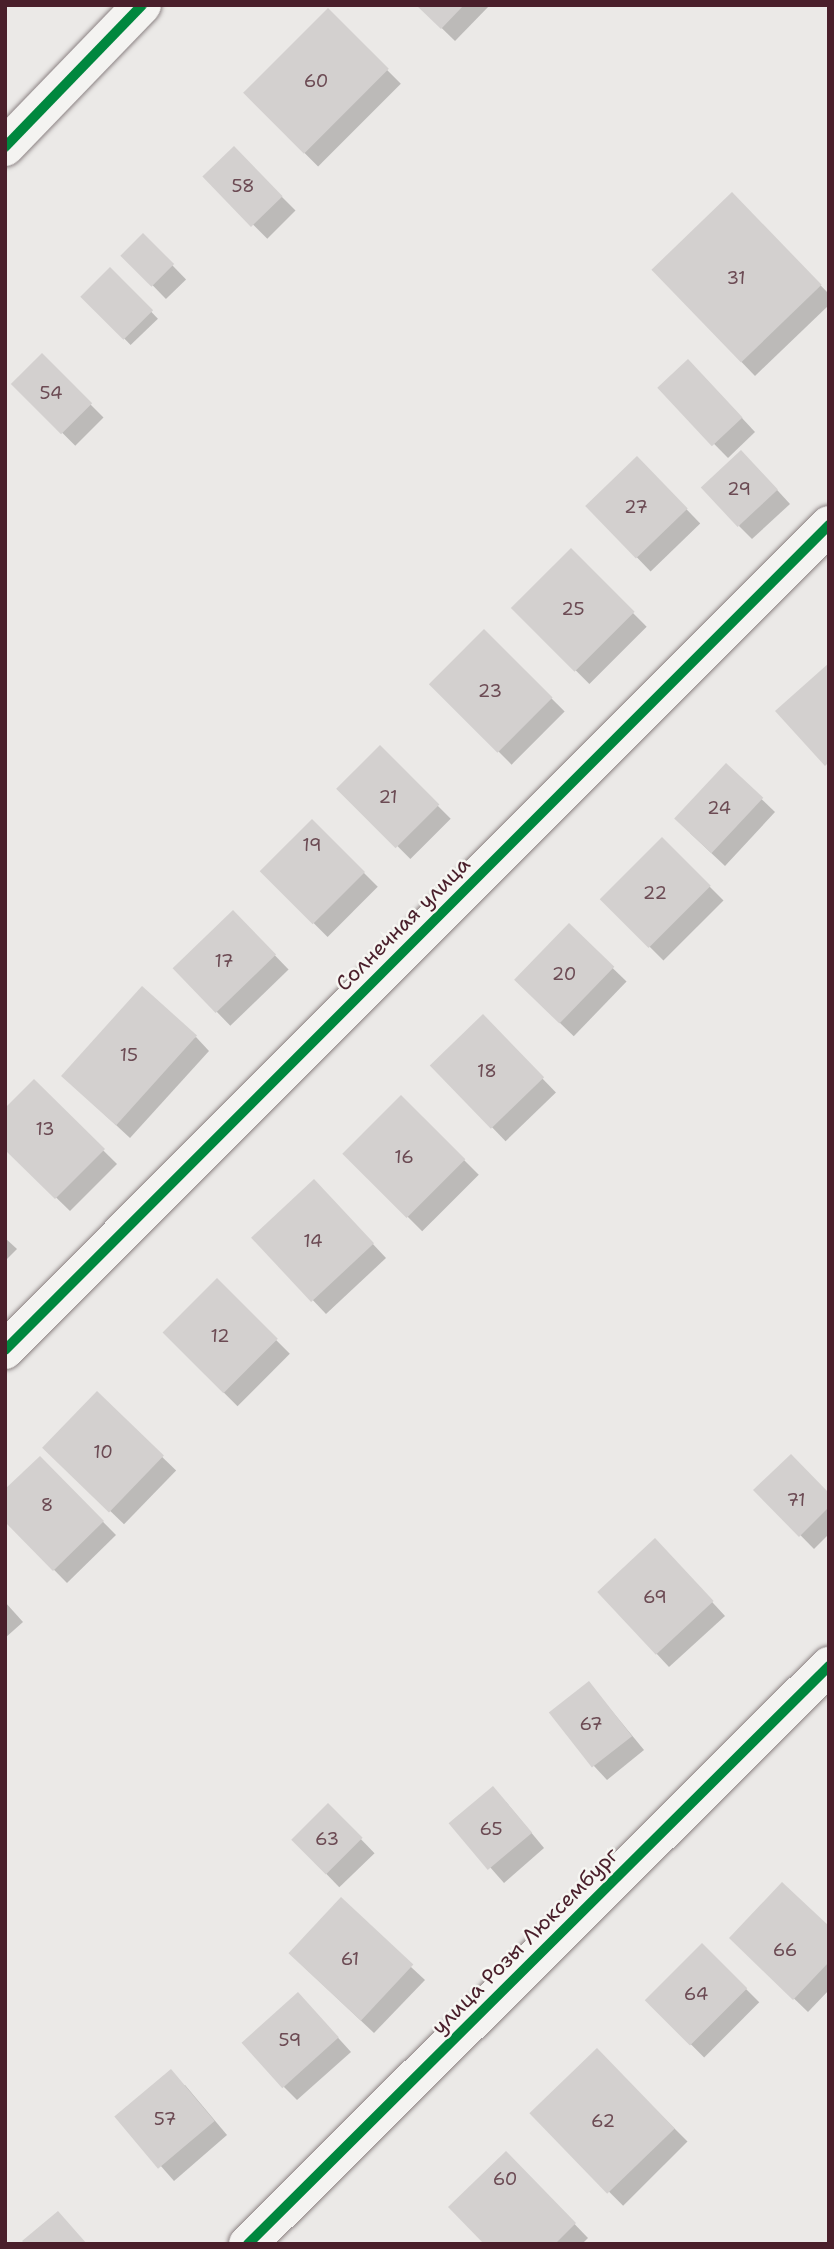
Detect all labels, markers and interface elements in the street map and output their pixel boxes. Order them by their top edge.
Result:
house number: 60 [304,70,328,92]
house number: 58 [231,175,255,197]
house number: 31 [726,267,746,289]
house number: 54 [39,382,63,404]
house number: 29 [727,478,751,500]
house number: 27 [624,496,648,518]
house number: 25 [561,598,585,620]
house number: 23 [478,680,502,702]
house number: 21 [378,786,398,808]
house number: 24 [707,797,731,819]
house number: 19 [302,834,322,856]
street label: Солнечная улица [331,852,475,996]
house number: 22 [643,882,667,904]
house number: 17 [214,950,234,972]
house number: 20 [552,963,576,985]
house number: 15 [120,1044,138,1066]
house number: 18 [477,1060,497,1082]
house number: 13 [35,1118,55,1140]
house number: 16 [394,1146,414,1168]
house number: 14 [303,1230,323,1252]
house number: 12 [210,1325,230,1347]
house number: 10 [93,1441,113,1463]
house number: 71 [786,1489,806,1511]
house number: 8 [41,1494,53,1516]
house number: 69 [643,1586,667,1608]
house number: 67 [579,1713,603,1735]
house number: 65 [480,1818,502,1840]
house number: 63 [315,1828,339,1850]
street label: улица Розы Люксембург [426,1842,624,2040]
house number: 66 [773,1939,797,1961]
house number: 61 [341,1948,359,1970]
house number: 64 [684,1983,708,2005]
house number: 59 [279,2029,301,2051]
house number: 57 [154,2108,176,2130]
house number: 62 [591,2110,615,2132]
house number: 60 [493,2168,517,2190]

